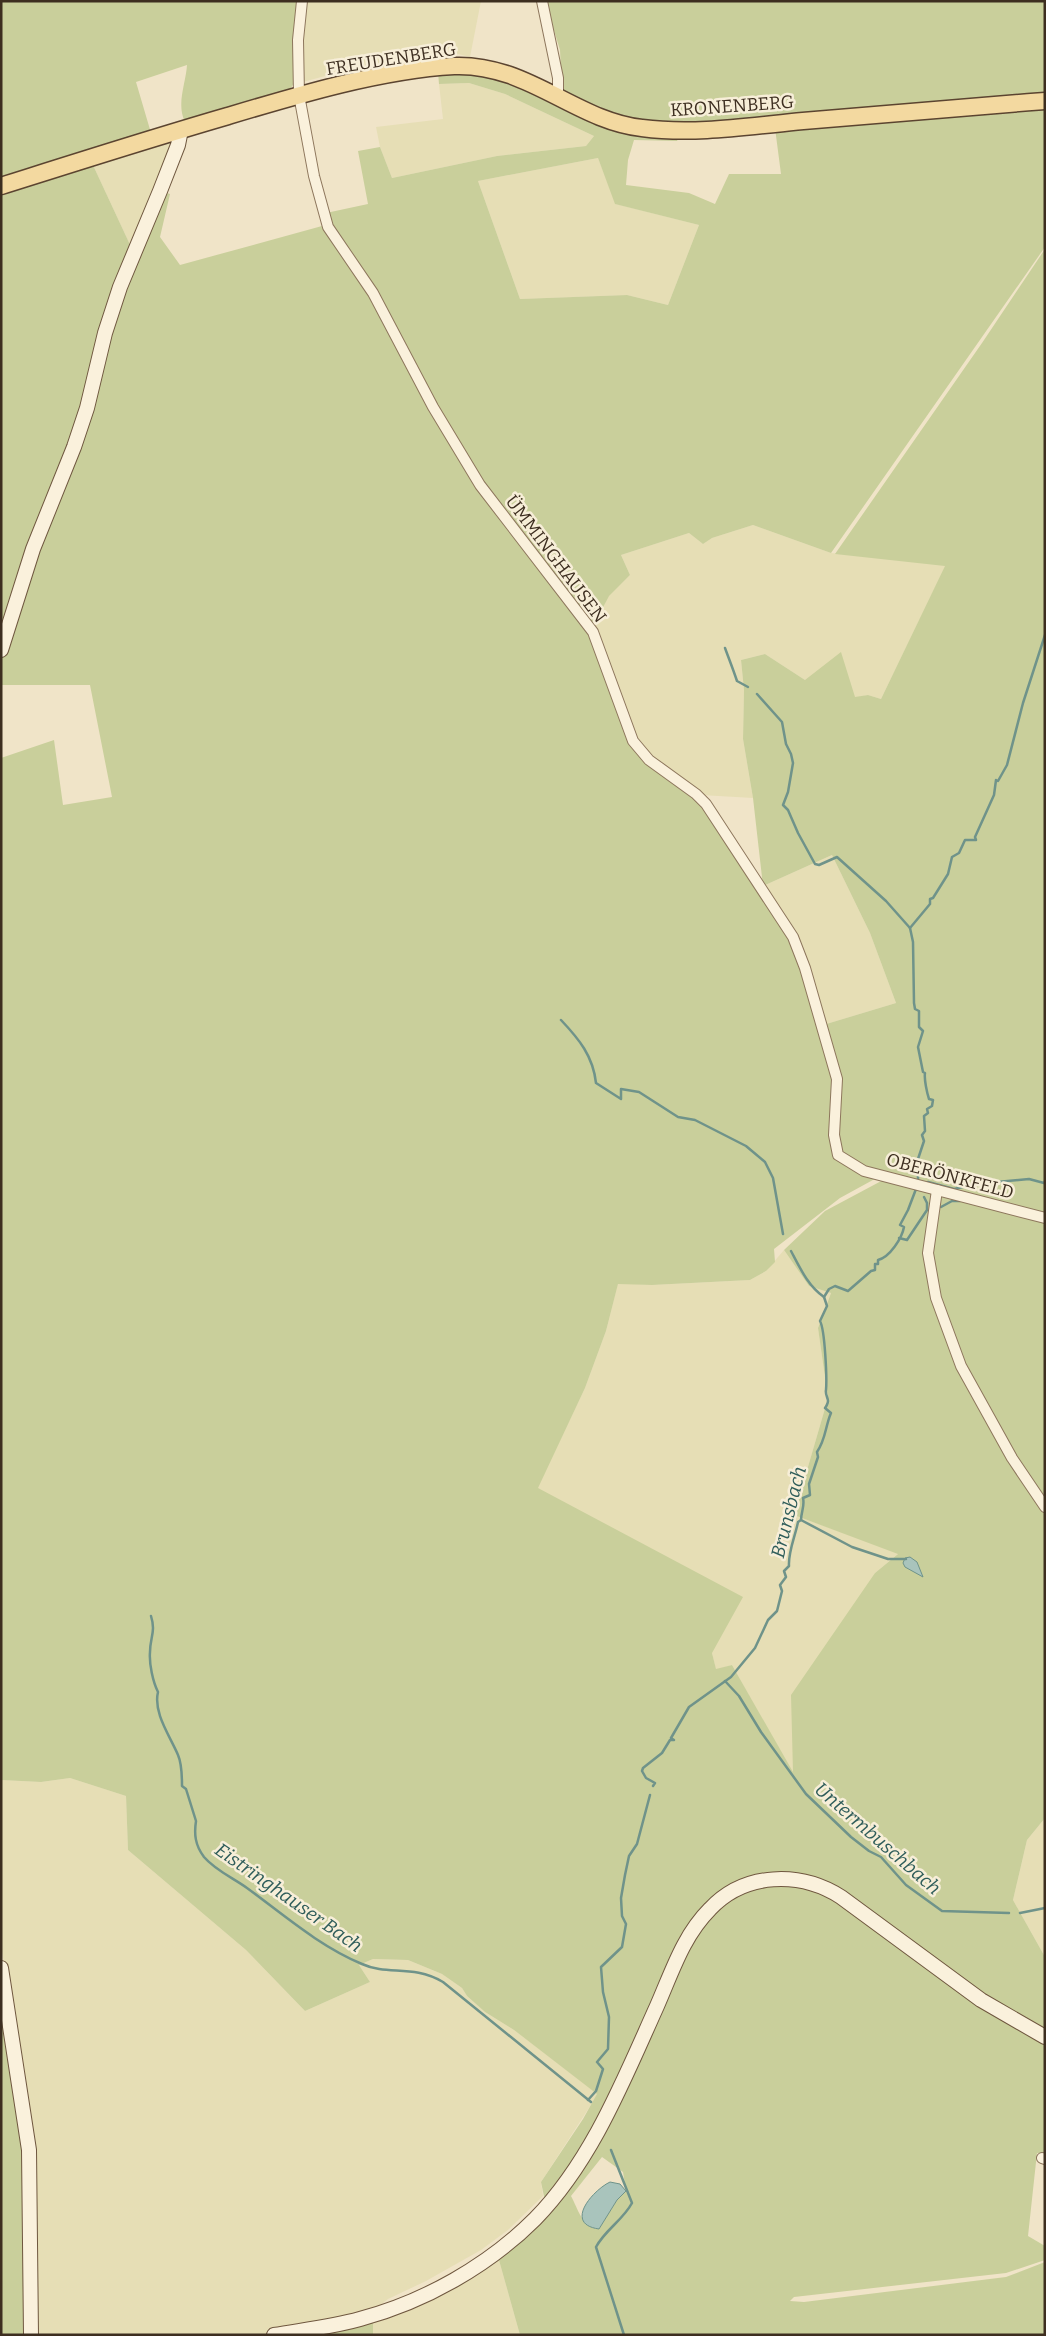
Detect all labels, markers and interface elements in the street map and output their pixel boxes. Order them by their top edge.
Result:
street label: FREUDENBERG [324,38,458,80]
street label: KRONENBERG [669,91,795,121]
street label: ÜMMINGHAUSEN [501,491,611,627]
street label: OBERÖNKFELD [884,1148,1016,1204]
water label: Brunsbach [766,1464,811,1560]
water label: Untermbuschbach [810,1777,945,1899]
water label: Eistringhauser Bach [211,1838,367,1957]

